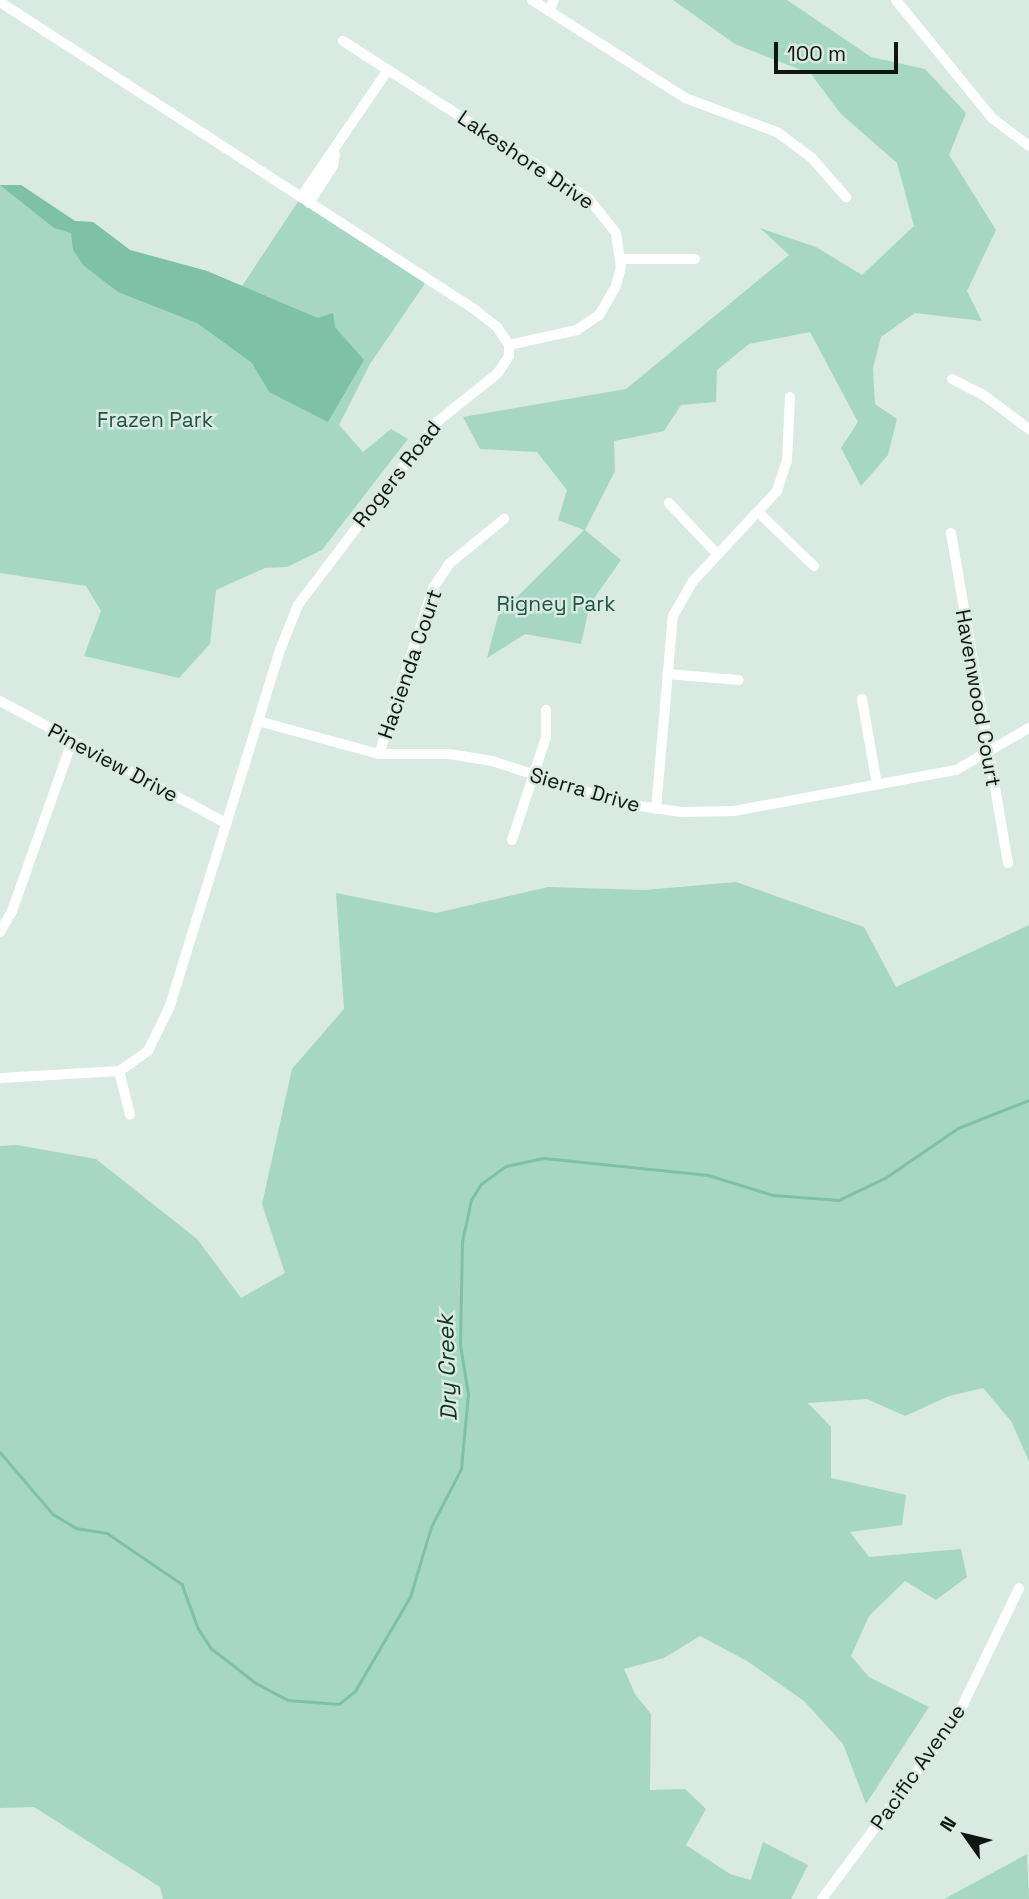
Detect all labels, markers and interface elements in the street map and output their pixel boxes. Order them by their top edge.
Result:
scale bar [777,28,901,72]
text: 100 m [787,40,846,67]
street label: Lakeshore Drive [453,105,599,215]
park label: Frazen Park [97,407,213,433]
street label: Rogers Road [348,416,446,532]
street label: Hacienda Court [373,586,447,742]
park label: Rigney Park [496,591,616,617]
street label: Havenwood Court [950,607,1006,789]
street label: Pineview Drive [44,718,182,808]
street label: Sierra Drive [527,762,643,818]
water label: Dry Creek [431,1314,463,1422]
street label: Pacific Avenue [865,1699,971,1835]
north arrow [931,1801,1001,1871]
text: N [934,1812,962,1836]

